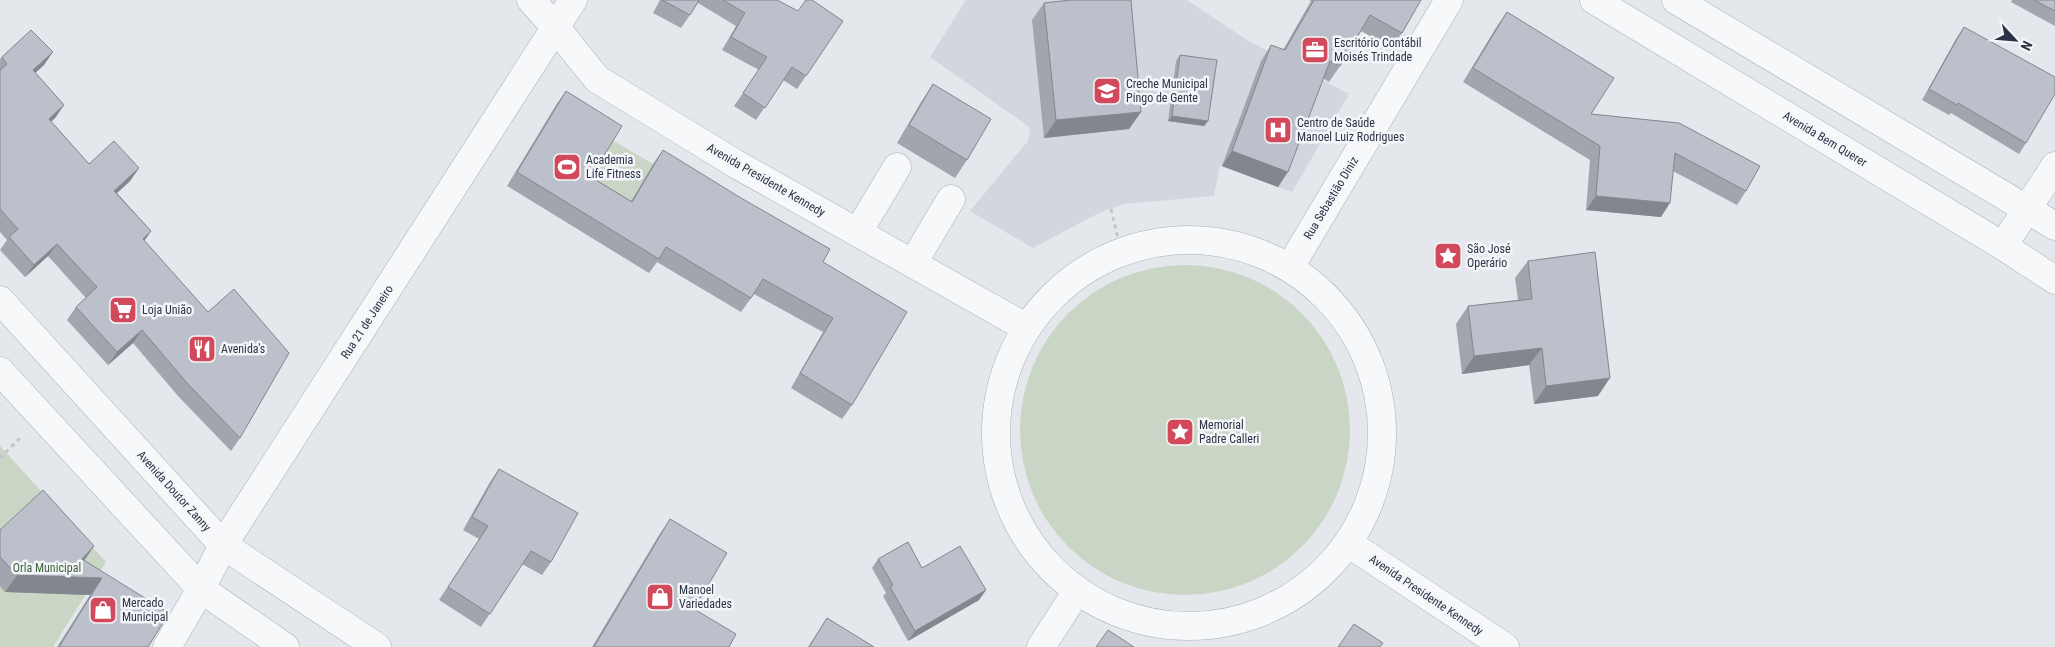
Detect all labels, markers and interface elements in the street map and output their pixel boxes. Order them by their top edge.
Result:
north arrow [1990,15,2040,65]
office icon: Escritório Contábil Moisés Trindade [1300,35,1330,65]
place label: Escritório Contábil Moisés Trindade [1334,36,1421,64]
text: N [2018,38,2036,53]
school or university icon: Creche Municipal Pingo de Gente [1092,76,1122,106]
place label: Creche Municipal Pingo de Gente [1126,77,1208,105]
street label: Avenida Bem Querer [1780,108,1870,170]
hospital icon: Centro de Saúde Manoel Luiz Rodrigues [1263,115,1293,145]
place label: Centro de Saúde Manoel Luiz Rodrigues [1297,116,1404,144]
street label: Avenida Presidente Kennedy [705,140,827,220]
sports icon: Academia Life Fitness [552,152,582,182]
place label: Academia Life Fitness [586,153,641,181]
street label: Rua Sebastião Diniz [1301,154,1361,242]
place icon: São José Operário [1433,241,1463,271]
place label: São José Operário [1467,242,1511,270]
street label: Rua 21 de Janeiro [338,283,396,361]
supermarket icon: Loja União [108,295,138,325]
place label: Loja União [142,303,192,317]
restaurant icon: Avenida's [187,334,217,364]
place label: Avenida's [221,342,265,356]
place icon: Memorial Padre Calleri [1165,417,1195,447]
place label: Memorial Padre Calleri [1199,418,1259,446]
street label: Avenida Doutor Zanny [134,448,214,534]
street label: Avenida Presidente Kennedy [1367,552,1485,638]
park label: Orla Municipal [13,561,81,575]
shop icon: Manoel Variedades [645,582,675,612]
place label: Manoel Variedades [679,583,732,611]
shop icon: Mercado Municipal [88,595,118,625]
place label: Mercado Municipal [122,596,168,624]

